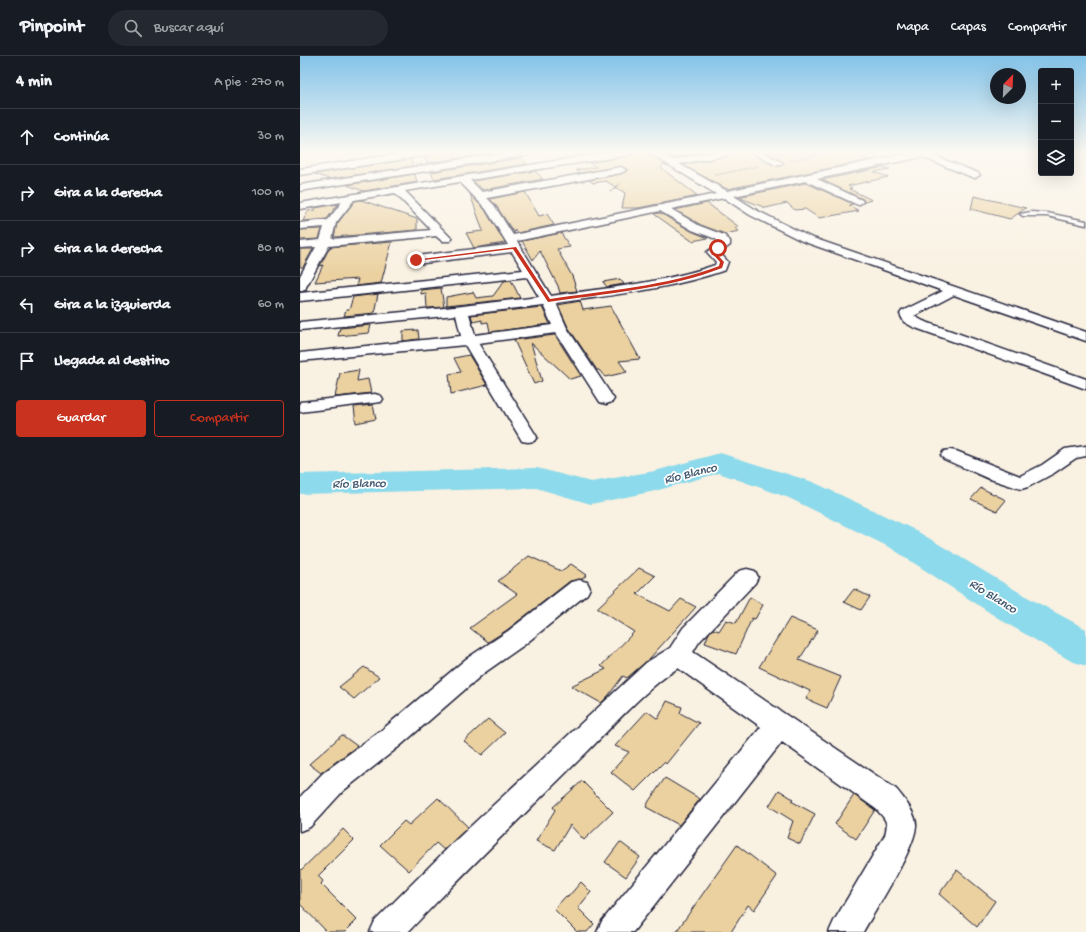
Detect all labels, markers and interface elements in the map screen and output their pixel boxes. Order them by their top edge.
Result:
search box [108,10,388,46]
text: Pinpoint [20,16,84,39]
icon: search [122,17,144,39]
text: Buscar aquí [154,19,224,37]
text: Mapa [897,19,929,36]
text: Capas [951,19,986,36]
text: Compartir [1008,19,1066,36]
north arrow [990,68,1026,104]
map controls [1038,68,1074,176]
button: + [1038,68,1074,104]
text: 4 min [16,72,52,92]
text: A pie · 270 m [214,75,284,90]
button: − [1038,104,1074,140]
icon: ahead [16,126,38,148]
text: Continúa [54,128,109,146]
text: 30 m [258,129,284,144]
button: layers [1038,140,1074,176]
icon: right [16,182,38,204]
text: Gira a la derecha [54,184,162,202]
text: 100 m [252,185,284,200]
icon: right [16,238,38,260]
route start [709,239,727,257]
text: Gira a la derecha [54,240,162,258]
text: 80 m [257,241,284,256]
route end [407,251,425,269]
icon: left [16,294,38,316]
text: Gira a la izquierda [54,296,170,314]
text: 60 m [258,297,284,312]
icon: arrive [16,350,38,372]
text: Llegada al destino [54,352,170,370]
button: Guardar [16,400,146,437]
button: Compartir [154,400,284,437]
water label: Río Blanco [663,460,720,488]
water label: Río Blanco [332,477,387,492]
water label: Río Blanco [966,577,1020,618]

